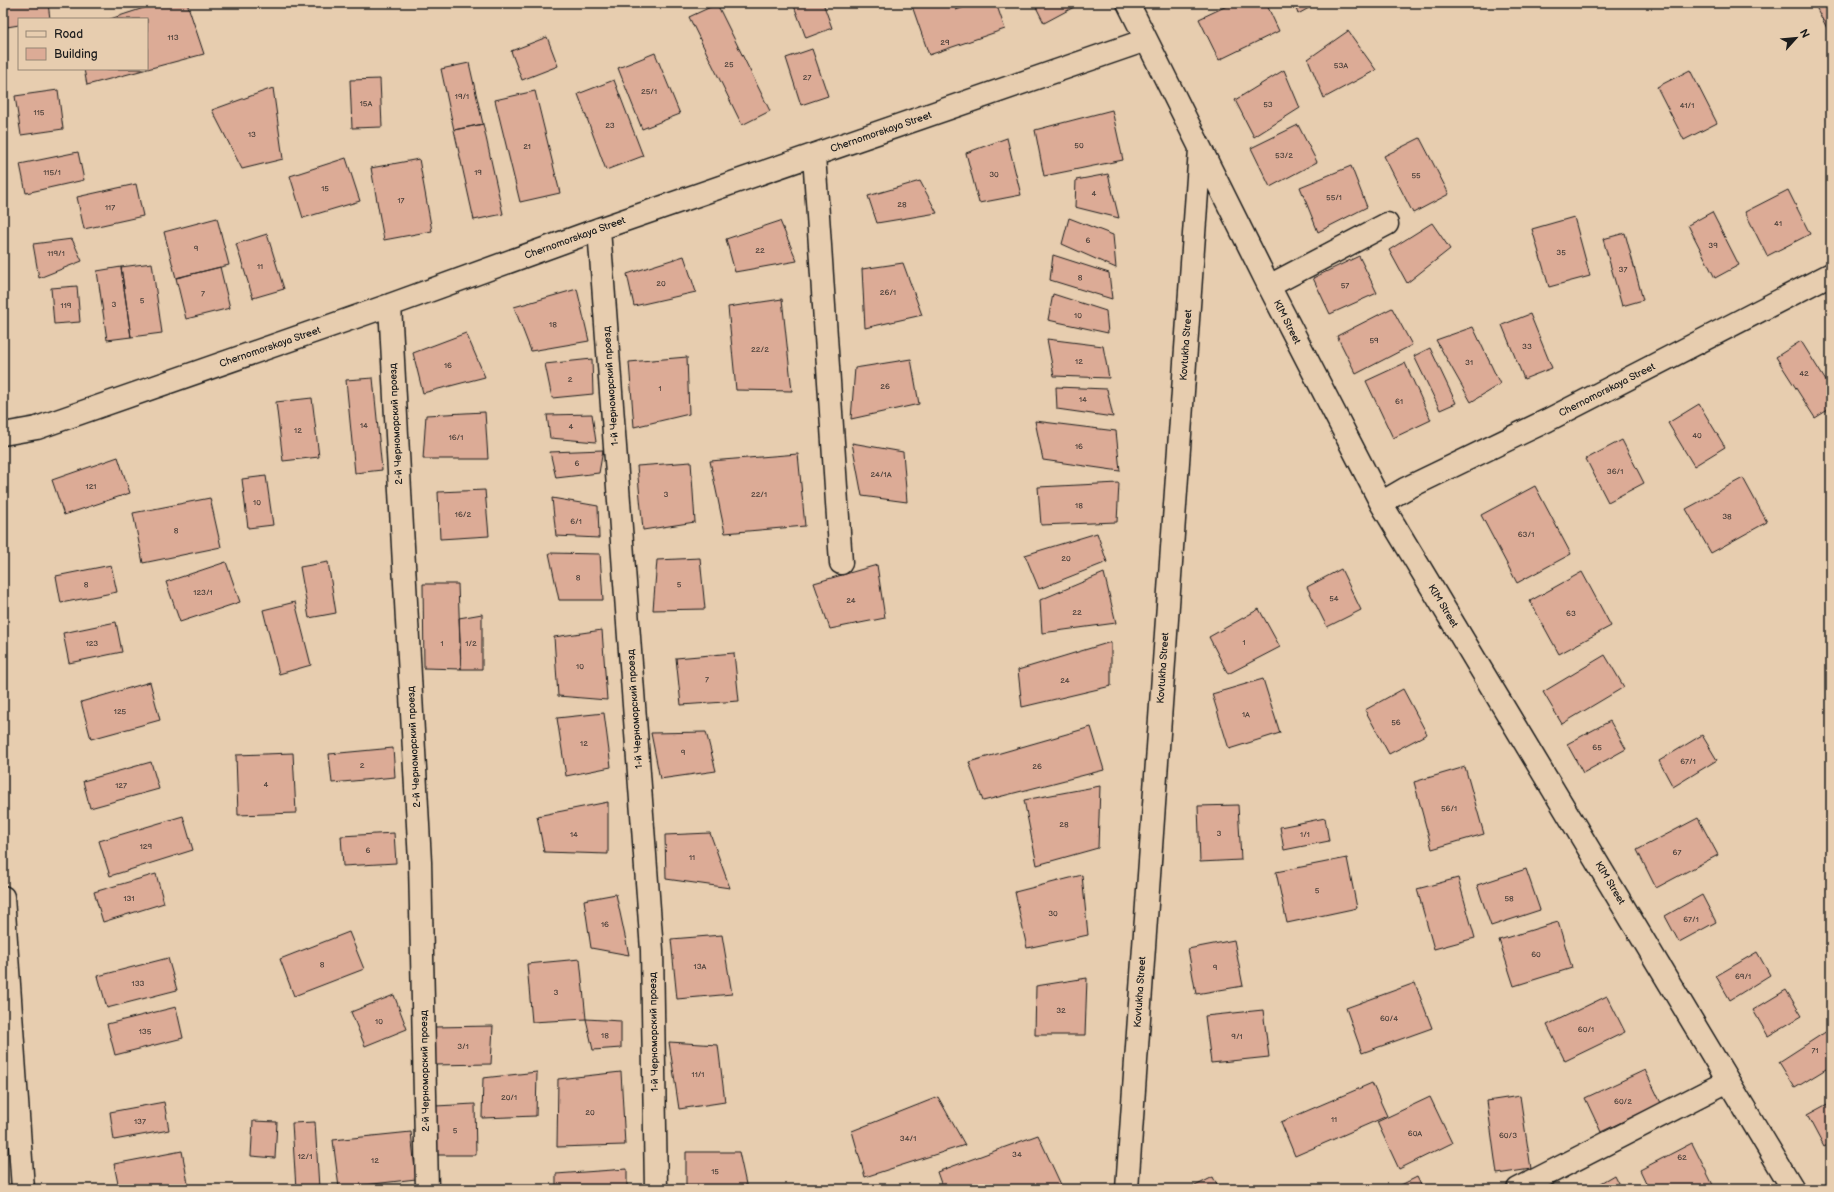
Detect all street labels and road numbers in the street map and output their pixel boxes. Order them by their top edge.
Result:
street label: Chernomorskaya Street [829,109,933,155]
street label: Chernomorskaya Street [523,214,627,262]
street label: KIM Street [1271,298,1303,346]
street label: Kovtukha Street [1178,309,1194,381]
street label: Chernomorskaya Street [218,324,322,370]
street label: 1-й Черноморский проезд [601,326,621,446]
street label: Chernomorskaya Street [1557,361,1657,419]
street label: 2-й Черноморский проезд [387,363,405,485]
street label: KIM Street [1425,582,1461,630]
street label: Kovtukha Street [1155,632,1171,704]
street label: 1-й Черноморский проезд [625,649,645,769]
street label: 2-й Черноморский проезд [405,686,423,808]
street label: KIM Street [1592,859,1628,907]
street label: Kovtukha Street [1132,956,1148,1028]
street label: 1-й Черноморский проезд [647,972,661,1092]
street label: 2-й Черноморский проезд [418,1010,432,1132]

